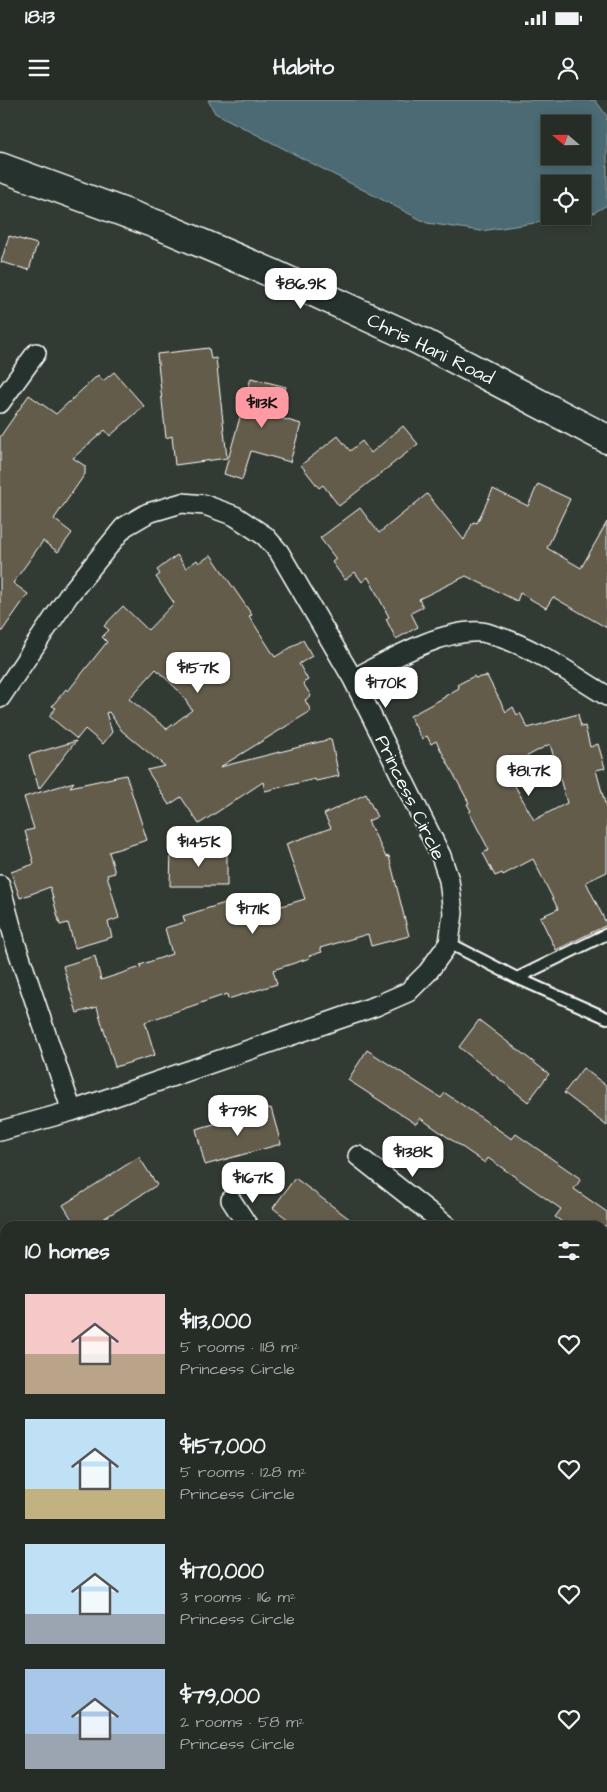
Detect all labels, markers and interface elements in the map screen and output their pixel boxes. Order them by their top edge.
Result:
text: 18:13 [25,4,55,31]
text: Habito [273,52,334,83]
icon: menu [25,54,53,82]
icon: person [554,54,582,82]
north arrow [541,115,591,165]
map controls [541,115,591,225]
button: locate [541,175,591,225]
pin: $86.9K [260,268,342,310]
text: $86.9K [276,273,326,295]
street label: Chris Hani Road [362,307,499,392]
pin: $113K [227,386,297,429]
text: $113K [247,392,277,414]
pin: $157K [163,652,233,694]
text: $157K [177,657,219,679]
pin: $170K [351,666,421,709]
text: $170K [366,672,406,694]
street label: Princess Circle [368,731,452,865]
pin: $81.7K [488,754,570,797]
text: $81.7K [507,760,551,782]
pin: $145K [164,826,234,868]
text: $145K [178,831,220,853]
pin: $171K [218,892,288,935]
text: $171K [237,898,269,920]
pin: $79K [208,1094,268,1137]
text: $79K [219,1100,257,1122]
pin: $138K [378,1136,448,1178]
text: $138K [393,1141,433,1163]
pin: $167K [218,1162,288,1204]
text: $167K [233,1167,273,1189]
text: 10 homes [25,1237,110,1266]
icon: filters [555,1237,583,1265]
text: $113,000 [180,1307,251,1336]
icon: home [65,1314,125,1374]
icon: heart [555,1330,583,1358]
text: 5 rooms · 118 m² [180,1336,299,1358]
text: Princess Circle [180,1358,295,1380]
text: $157,000 [180,1432,266,1461]
icon: home [65,1439,125,1499]
icon: heart [555,1455,583,1483]
text: 5 rooms · 128 m² [180,1461,307,1483]
text: Princess Circle [180,1483,295,1505]
text: $170,000 [180,1557,264,1586]
icon: home [65,1564,125,1624]
icon: heart [555,1580,583,1608]
text: 3 rooms · 116 m² [180,1586,296,1608]
text: Princess Circle [180,1608,295,1630]
text: $79,000 [180,1682,260,1711]
icon: home [65,1689,125,1749]
icon: heart [555,1705,583,1733]
text: 2 rooms · 58 m² [180,1711,305,1733]
text: Princess Circle [180,1733,295,1755]

